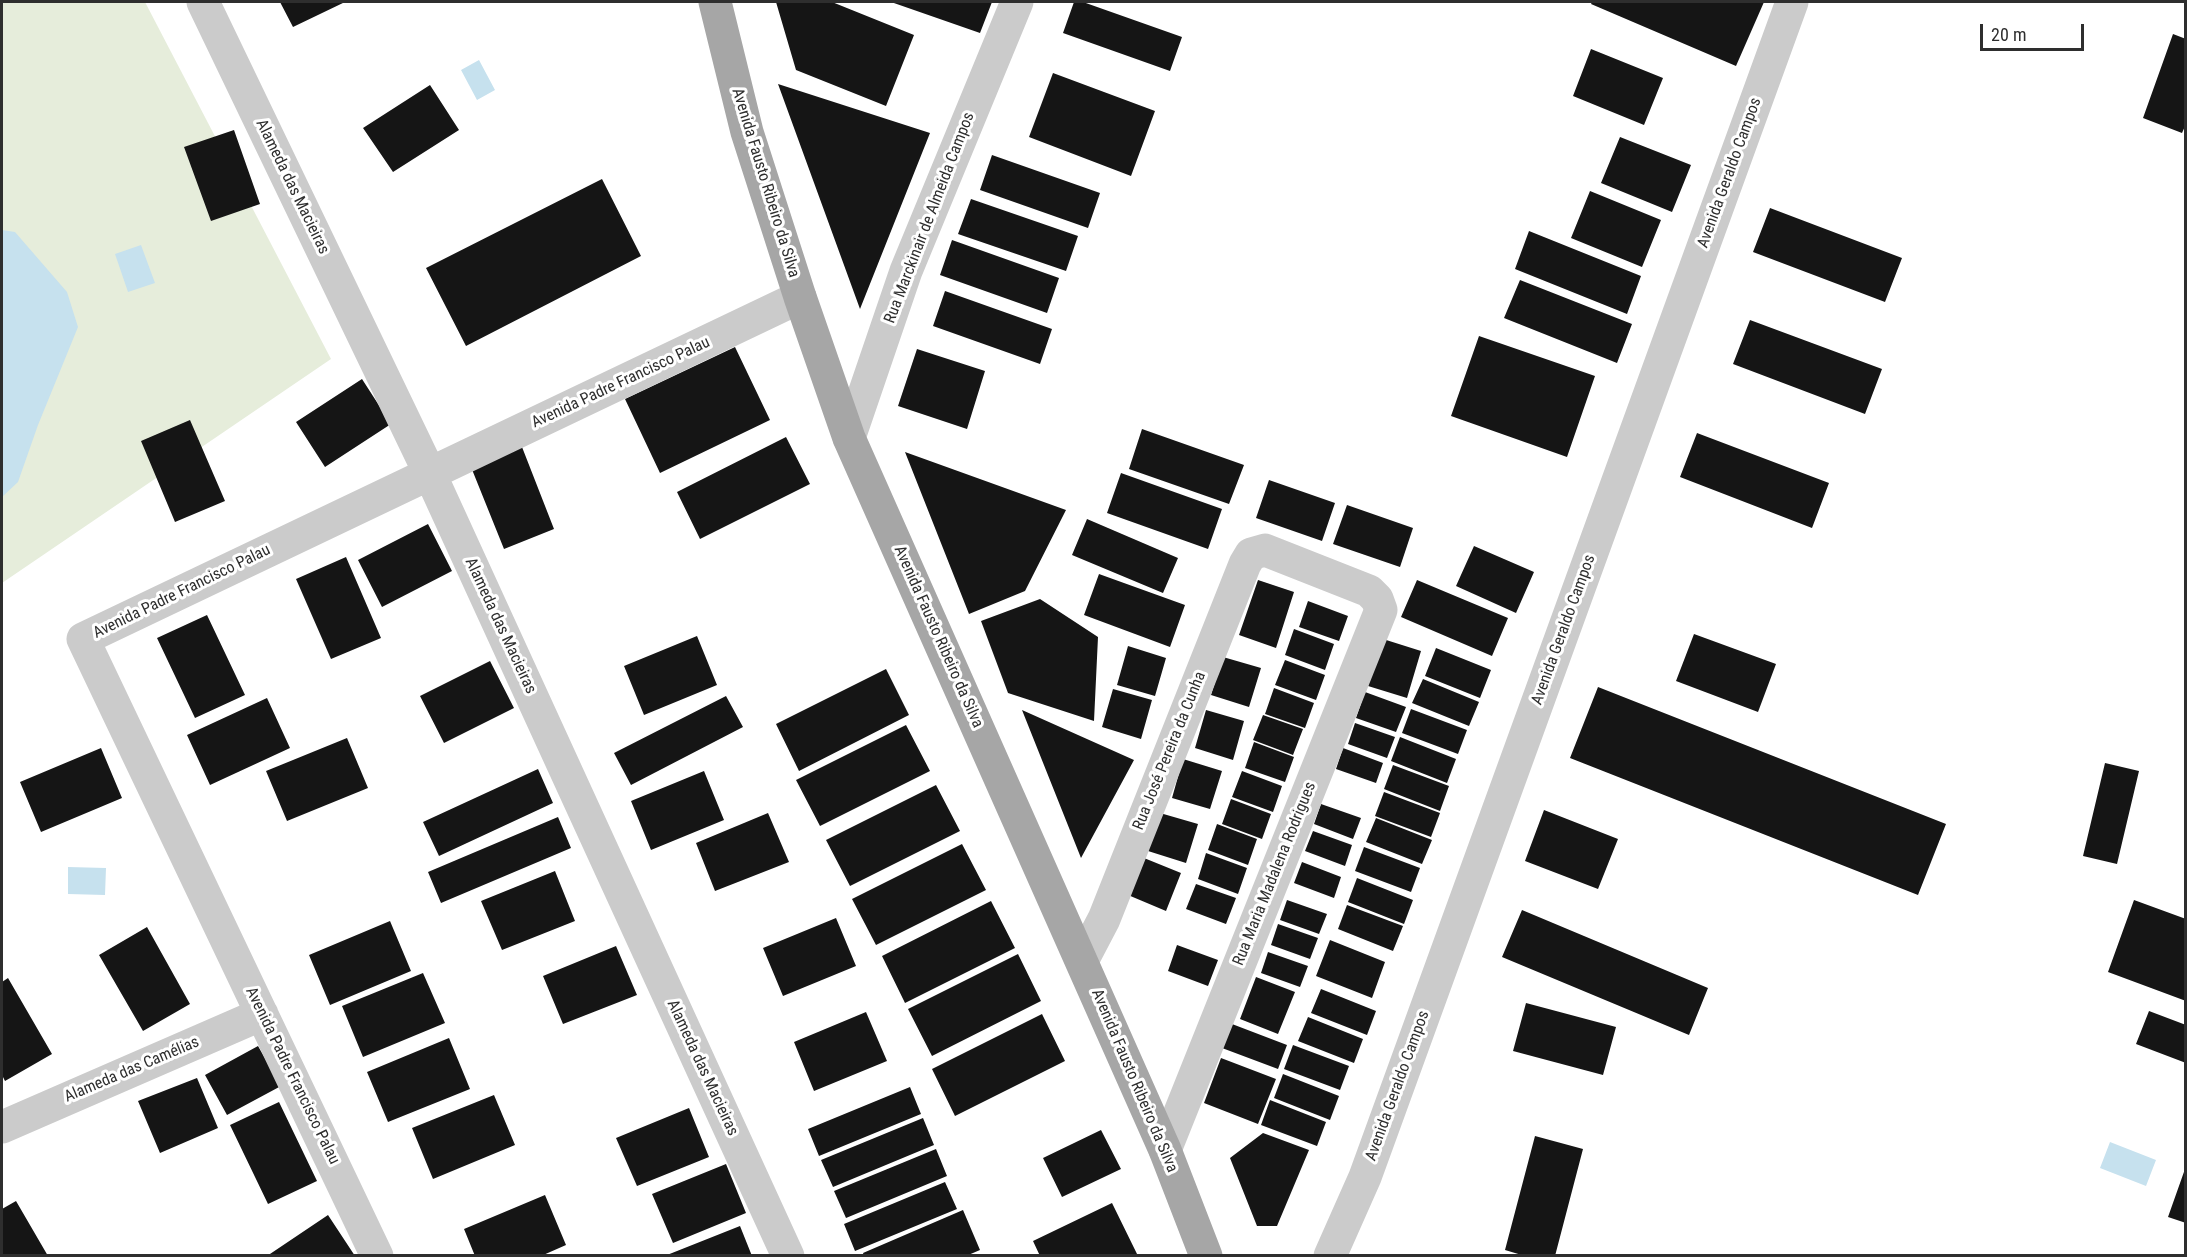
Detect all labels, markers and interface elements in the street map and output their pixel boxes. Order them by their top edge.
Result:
scale bar [1983,12,2086,50]
text: 20 m [1991,24,2026,45]
street label: Avenida Fausto Ribeiro da Silva [727,86,803,280]
street label: Avenida Geraldo Campos [1694,95,1766,251]
street label: Rua Marckinair de Almeida Campos [881,110,979,326]
street label: Alameda das Macieiras [251,117,333,257]
street label: Avenida Padre Francisco Palau [529,333,713,433]
street label: Avenida Padre Francisco Palau [90,541,274,643]
street label: Avenida Fausto Ribeiro da Silva [889,543,987,731]
street label: Avenida Geraldo Campos [1528,552,1600,708]
street label: Alameda das Macieiras [460,555,540,697]
street label: Rua José Pereira da Cunha [1129,669,1211,833]
street label: Rua Maria Madalena Rodrigues [1229,779,1321,969]
street label: Avenida Padre Francisco Palau [241,984,343,1168]
street label: Avenida Fausto Ribeiro da Silva [1087,987,1181,1175]
street label: Alameda das Macieiras [662,997,742,1139]
street label: Avenida Geraldo Campos [1362,1008,1434,1164]
street label: Alameda das Camélias [62,1033,202,1107]

